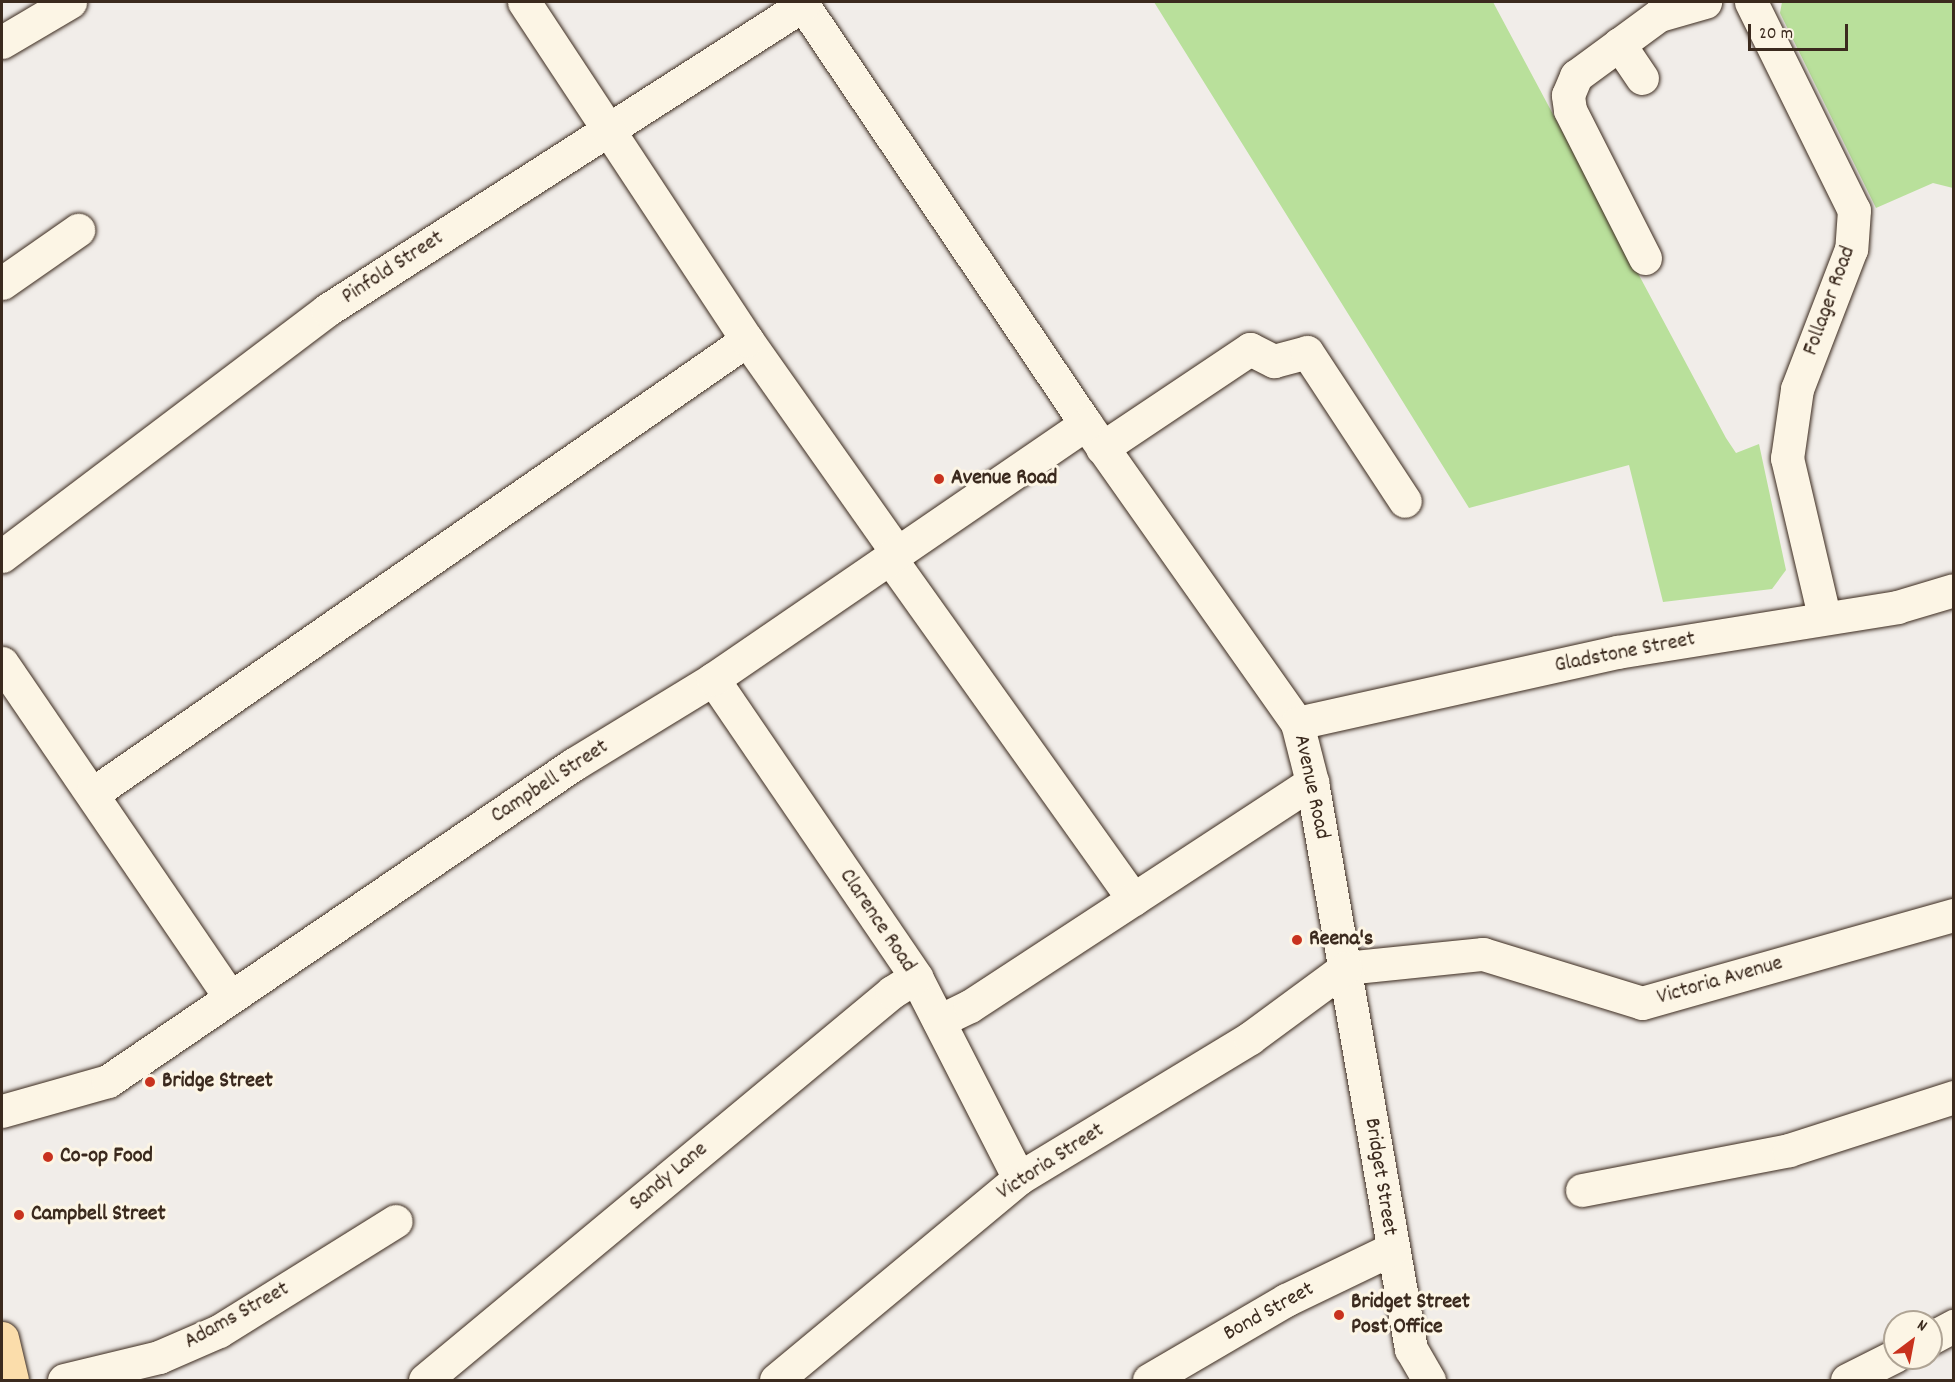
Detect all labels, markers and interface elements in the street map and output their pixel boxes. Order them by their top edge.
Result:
scale bar [1751,12,1852,50]
text: 20 m [1759,22,1793,47]
street label: Pinfold Street [337,225,449,311]
street label: Follager Road [1798,243,1862,359]
place label: Avenue Road [951,466,1057,492]
marker: Avenue Road [932,472,946,486]
street label: Gladstone Street [1553,626,1697,680]
street label: Avenue Road [1287,732,1335,842]
street label: Campbell Street [486,734,614,830]
street label: Clarence Road [833,864,921,978]
place label: Reena's [1309,927,1373,953]
marker: Reena's [1290,933,1304,947]
street label: Victoria Avenue [1654,951,1786,1011]
place label: Bridge Street [162,1069,273,1095]
marker: Bridge Street [143,1075,157,1089]
street label: Bridget Street [1358,1116,1402,1238]
street label: Victoria Street [992,1118,1110,1206]
street label: Sandy Lane [625,1137,713,1217]
place label: Co-op Food [60,1144,153,1170]
marker: Co-op Food [41,1150,55,1164]
place label: Campbell Street [31,1202,166,1228]
marker: Campbell Street [12,1208,26,1222]
street label: Adams Street [180,1276,294,1356]
street label: Bond Street [1219,1276,1319,1348]
place label: Bridget Street Post Office [1351,1289,1470,1340]
marker: Bridget Street Post Office [1332,1308,1346,1322]
north arrow [1883,1310,1943,1370]
text: N [1912,1314,1931,1338]

